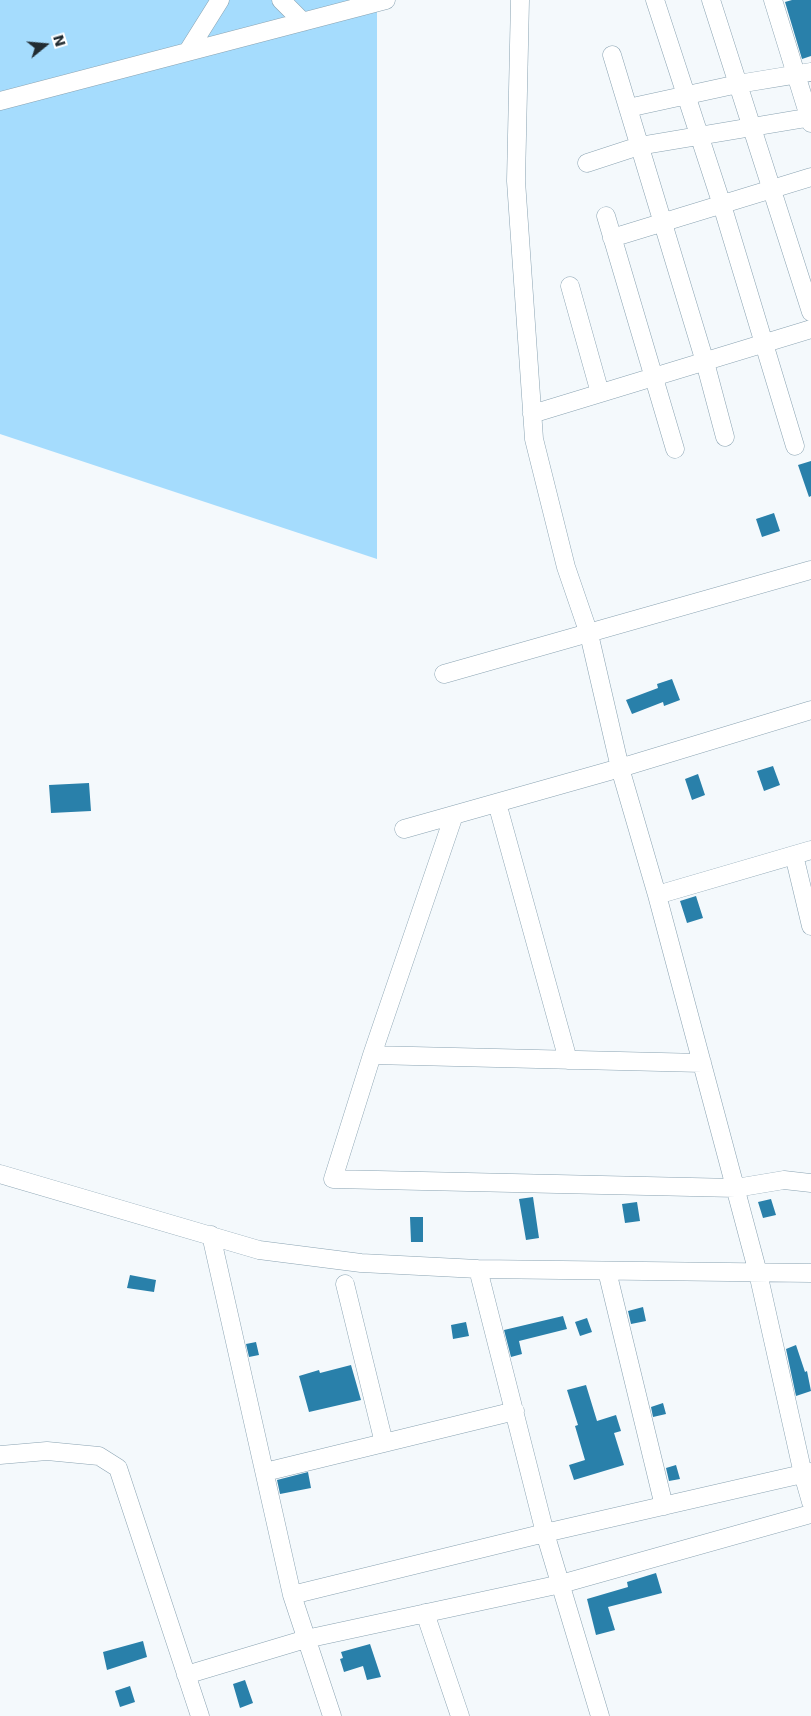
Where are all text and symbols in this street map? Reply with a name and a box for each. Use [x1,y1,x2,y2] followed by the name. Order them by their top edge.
[20,20,70,70] north arrow
[50,33,69,49] text: N

